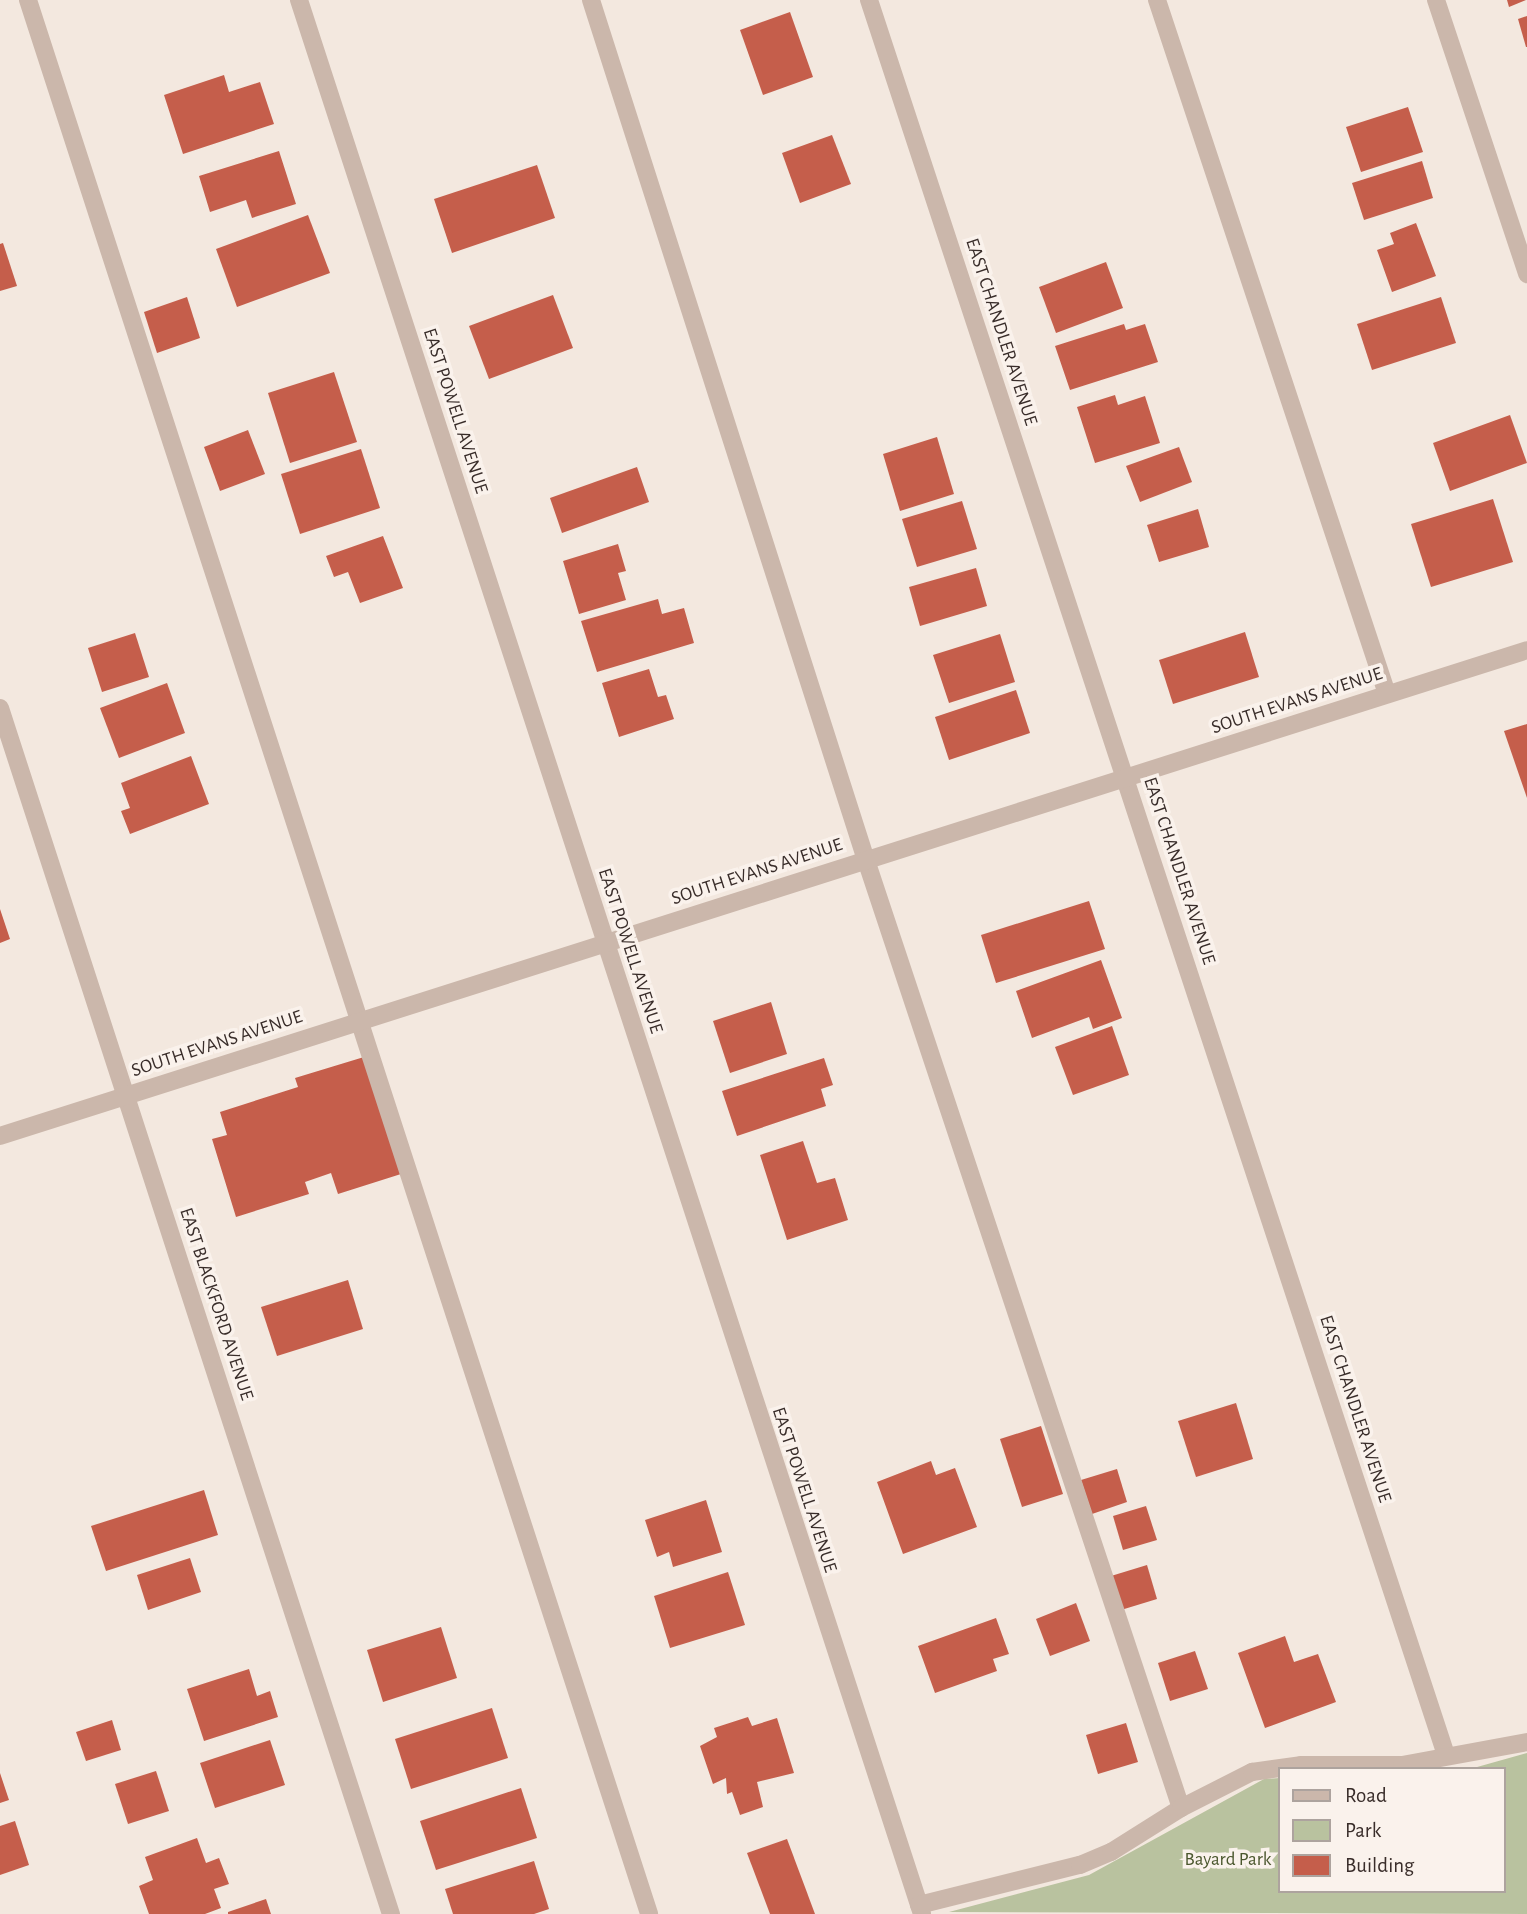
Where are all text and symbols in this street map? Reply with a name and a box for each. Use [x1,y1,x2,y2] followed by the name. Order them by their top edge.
[960,235,1042,429] street label: EAST CHANDLER AVENUE
[418,325,492,497] street label: EAST POWELL AVENUE
[1209,663,1385,739] street label: SOUTH EVANS AVENUE
[1138,774,1220,968] street label: EAST CHANDLER AVENUE
[669,834,845,910] street label: SOUTH EVANS AVENUE
[593,865,667,1037] street label: EAST POWELL AVENUE
[129,1006,305,1082] street label: SOUTH EVANS AVENUE
[174,1205,258,1403] street label: EAST BLACKFORD AVENUE
[1314,1312,1396,1506] street label: EAST CHANDLER AVENUE
[767,1404,841,1576] street label: EAST POWELL AVENUE
[1278,1767,1506,1893] legend
[1345,1785,1387,1806] text: Road
[1345,1820,1381,1841] text: Park
[1184,1849,1272,1871] park label: Bayard Park
[1345,1855,1414,1876] text: Building

